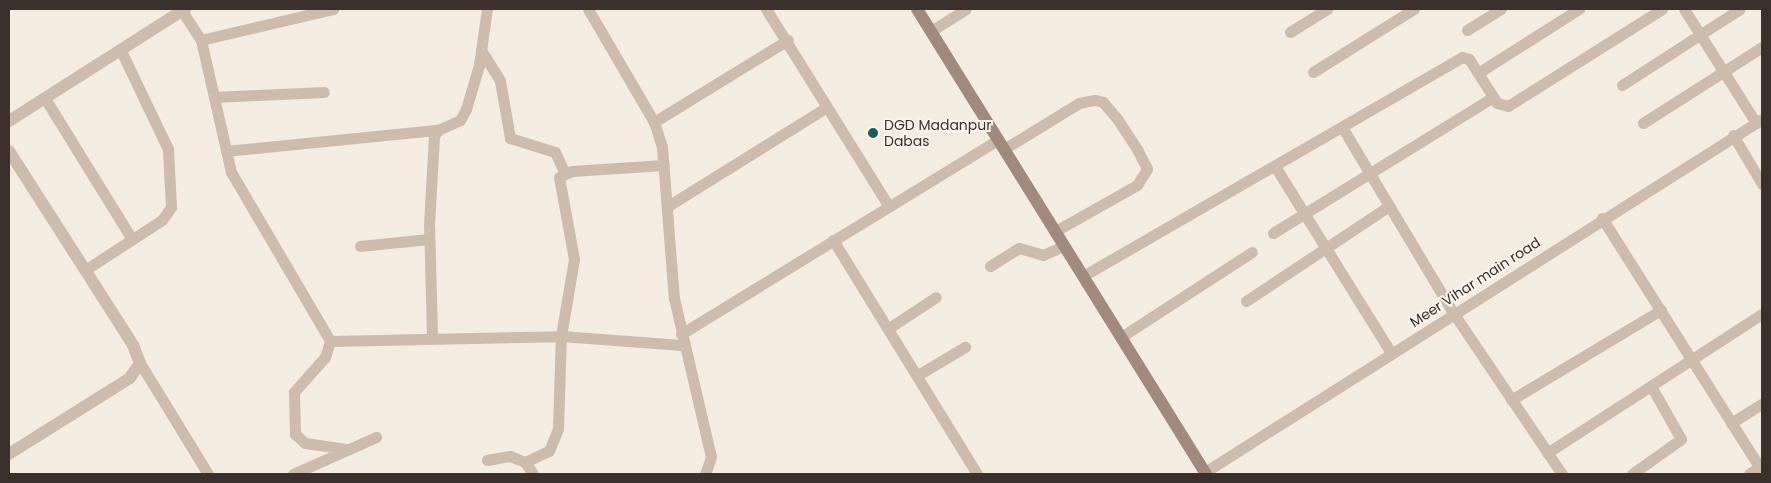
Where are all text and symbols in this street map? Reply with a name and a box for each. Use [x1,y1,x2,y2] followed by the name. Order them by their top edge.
[884,117,991,150] place label: DGD Madanpur Dabas
[866,126,880,140] marker: DGD Madanpur Dabas
[1407,234,1543,330] street label: Meer Vihar main road

